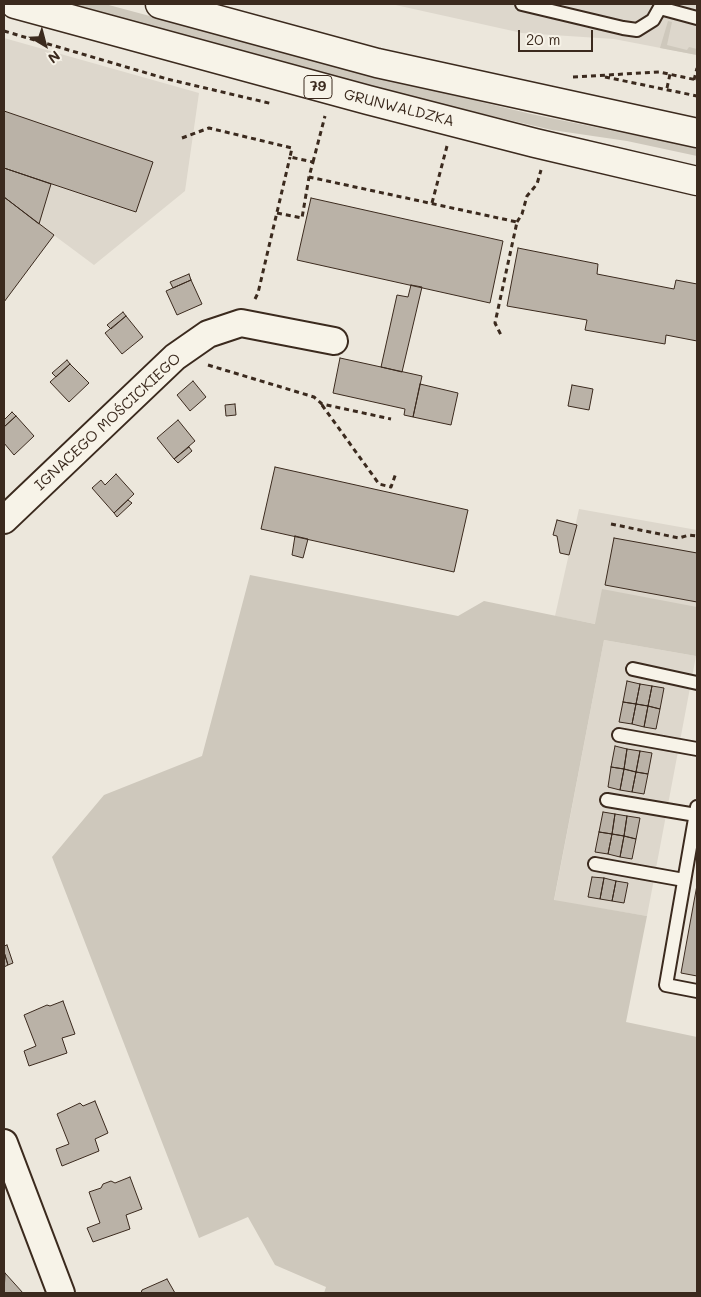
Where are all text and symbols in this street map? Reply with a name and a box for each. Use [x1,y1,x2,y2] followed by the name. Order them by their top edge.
[20,20,70,70] north arrow
[521,20,596,52] scale bar
[526,29,560,49] text: 20 m
[44,47,64,68] text: N
[304,75,332,98] road number: 79
[342,86,456,130] street label: GRUNWALDZKA
[31,350,185,494] street label: IGNACEGO MOŚCICKIEGO

